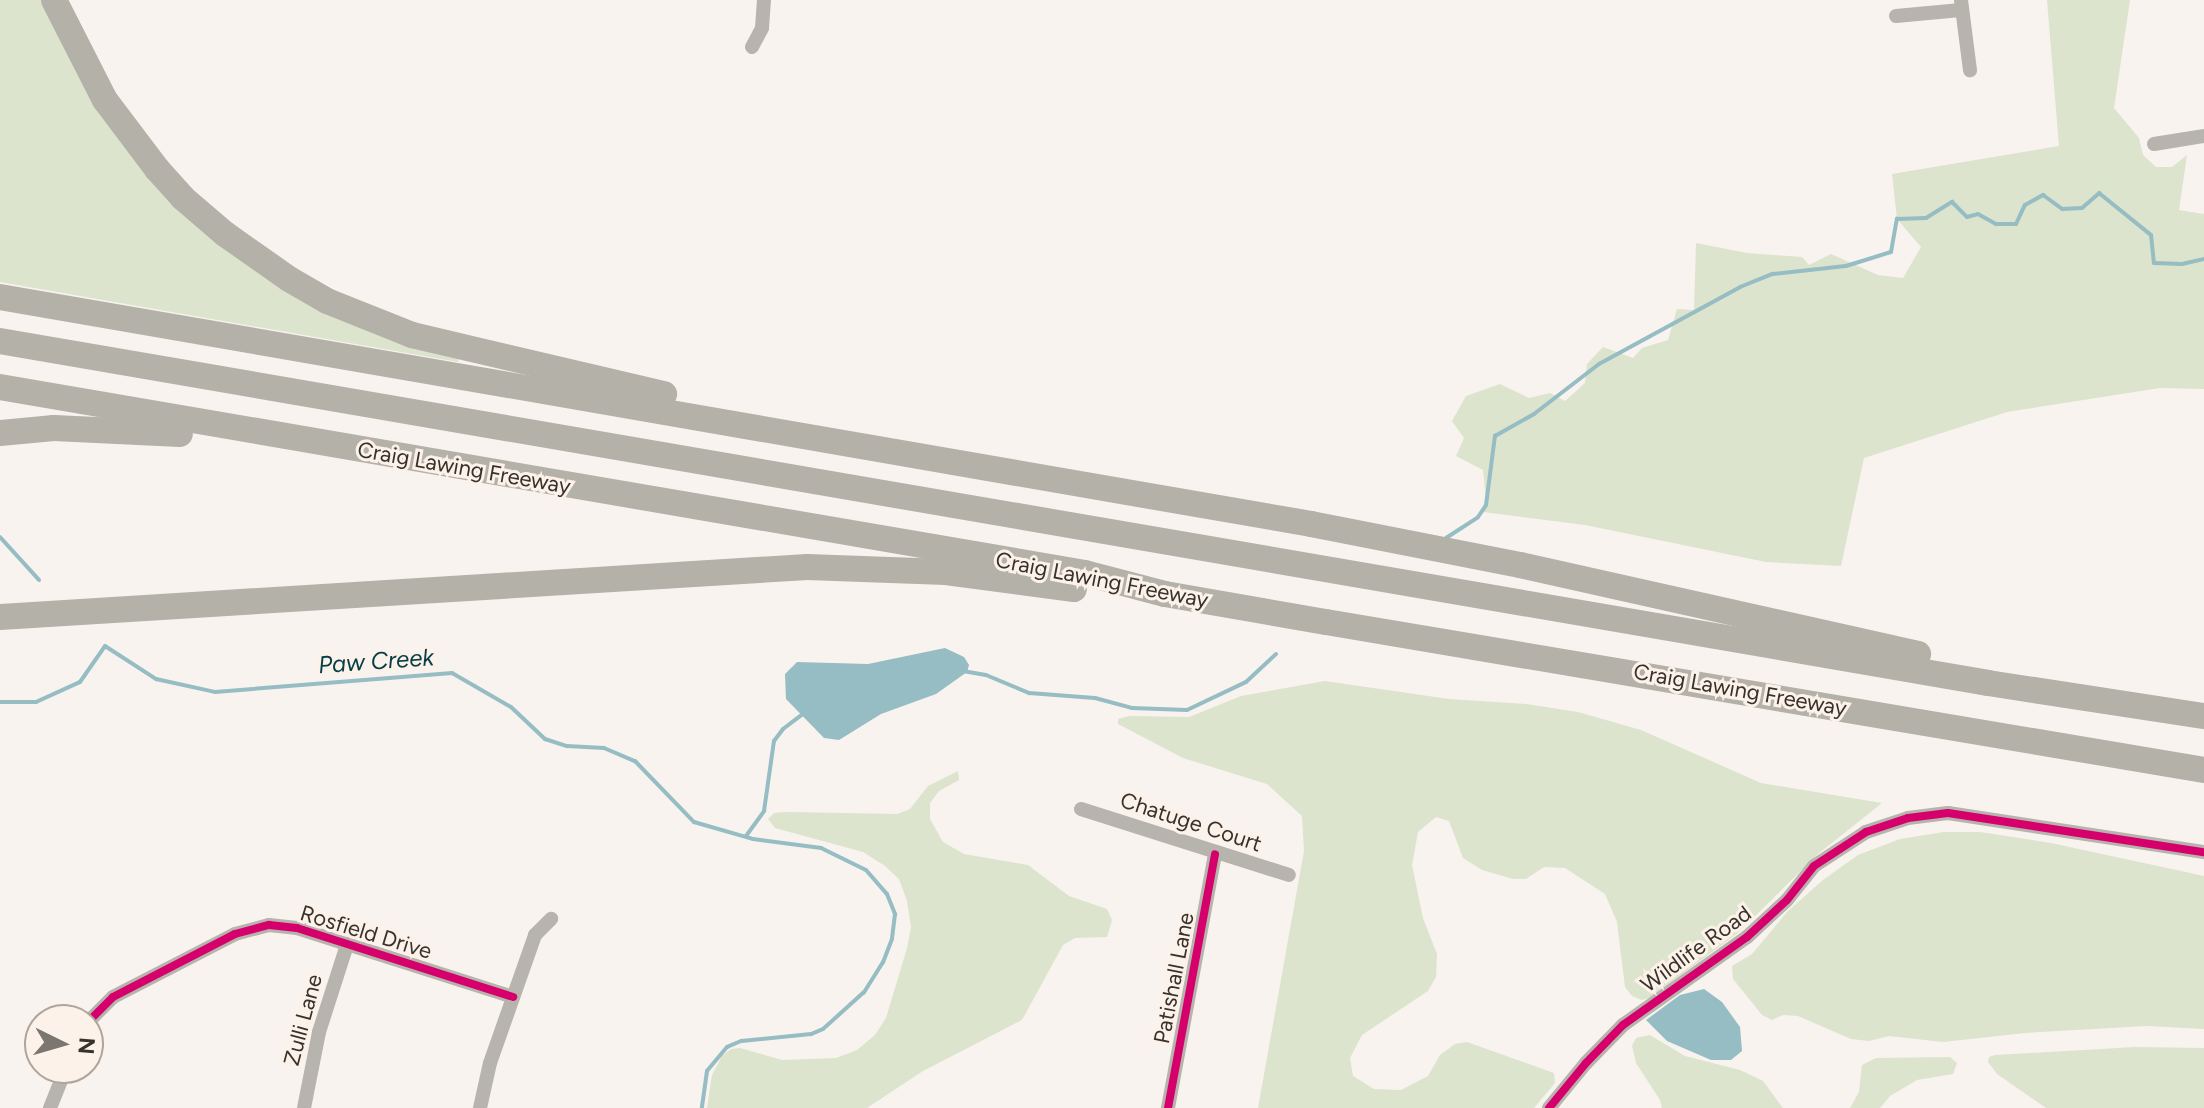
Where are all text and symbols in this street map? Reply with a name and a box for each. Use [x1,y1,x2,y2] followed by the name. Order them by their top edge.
[355,436,573,500] street label: Craig Lawing Freeway
[993,546,1211,614] street label: Craig Lawing Freeway
[317,643,435,679] water label: Paw Creek
[1631,658,1849,722] street label: Craig Lawing Freeway
[1117,787,1265,857] street label: Chatuge Court
[297,899,435,965] street label: Rosfield Drive
[1636,900,1756,998] street label: Wildlife Road
[1148,910,1200,1046] street label: Patishall Lane
[278,971,328,1069] street label: Zulli Lane
[24,1004,104,1084] north arrow
[72,1036,101,1056] text: N

